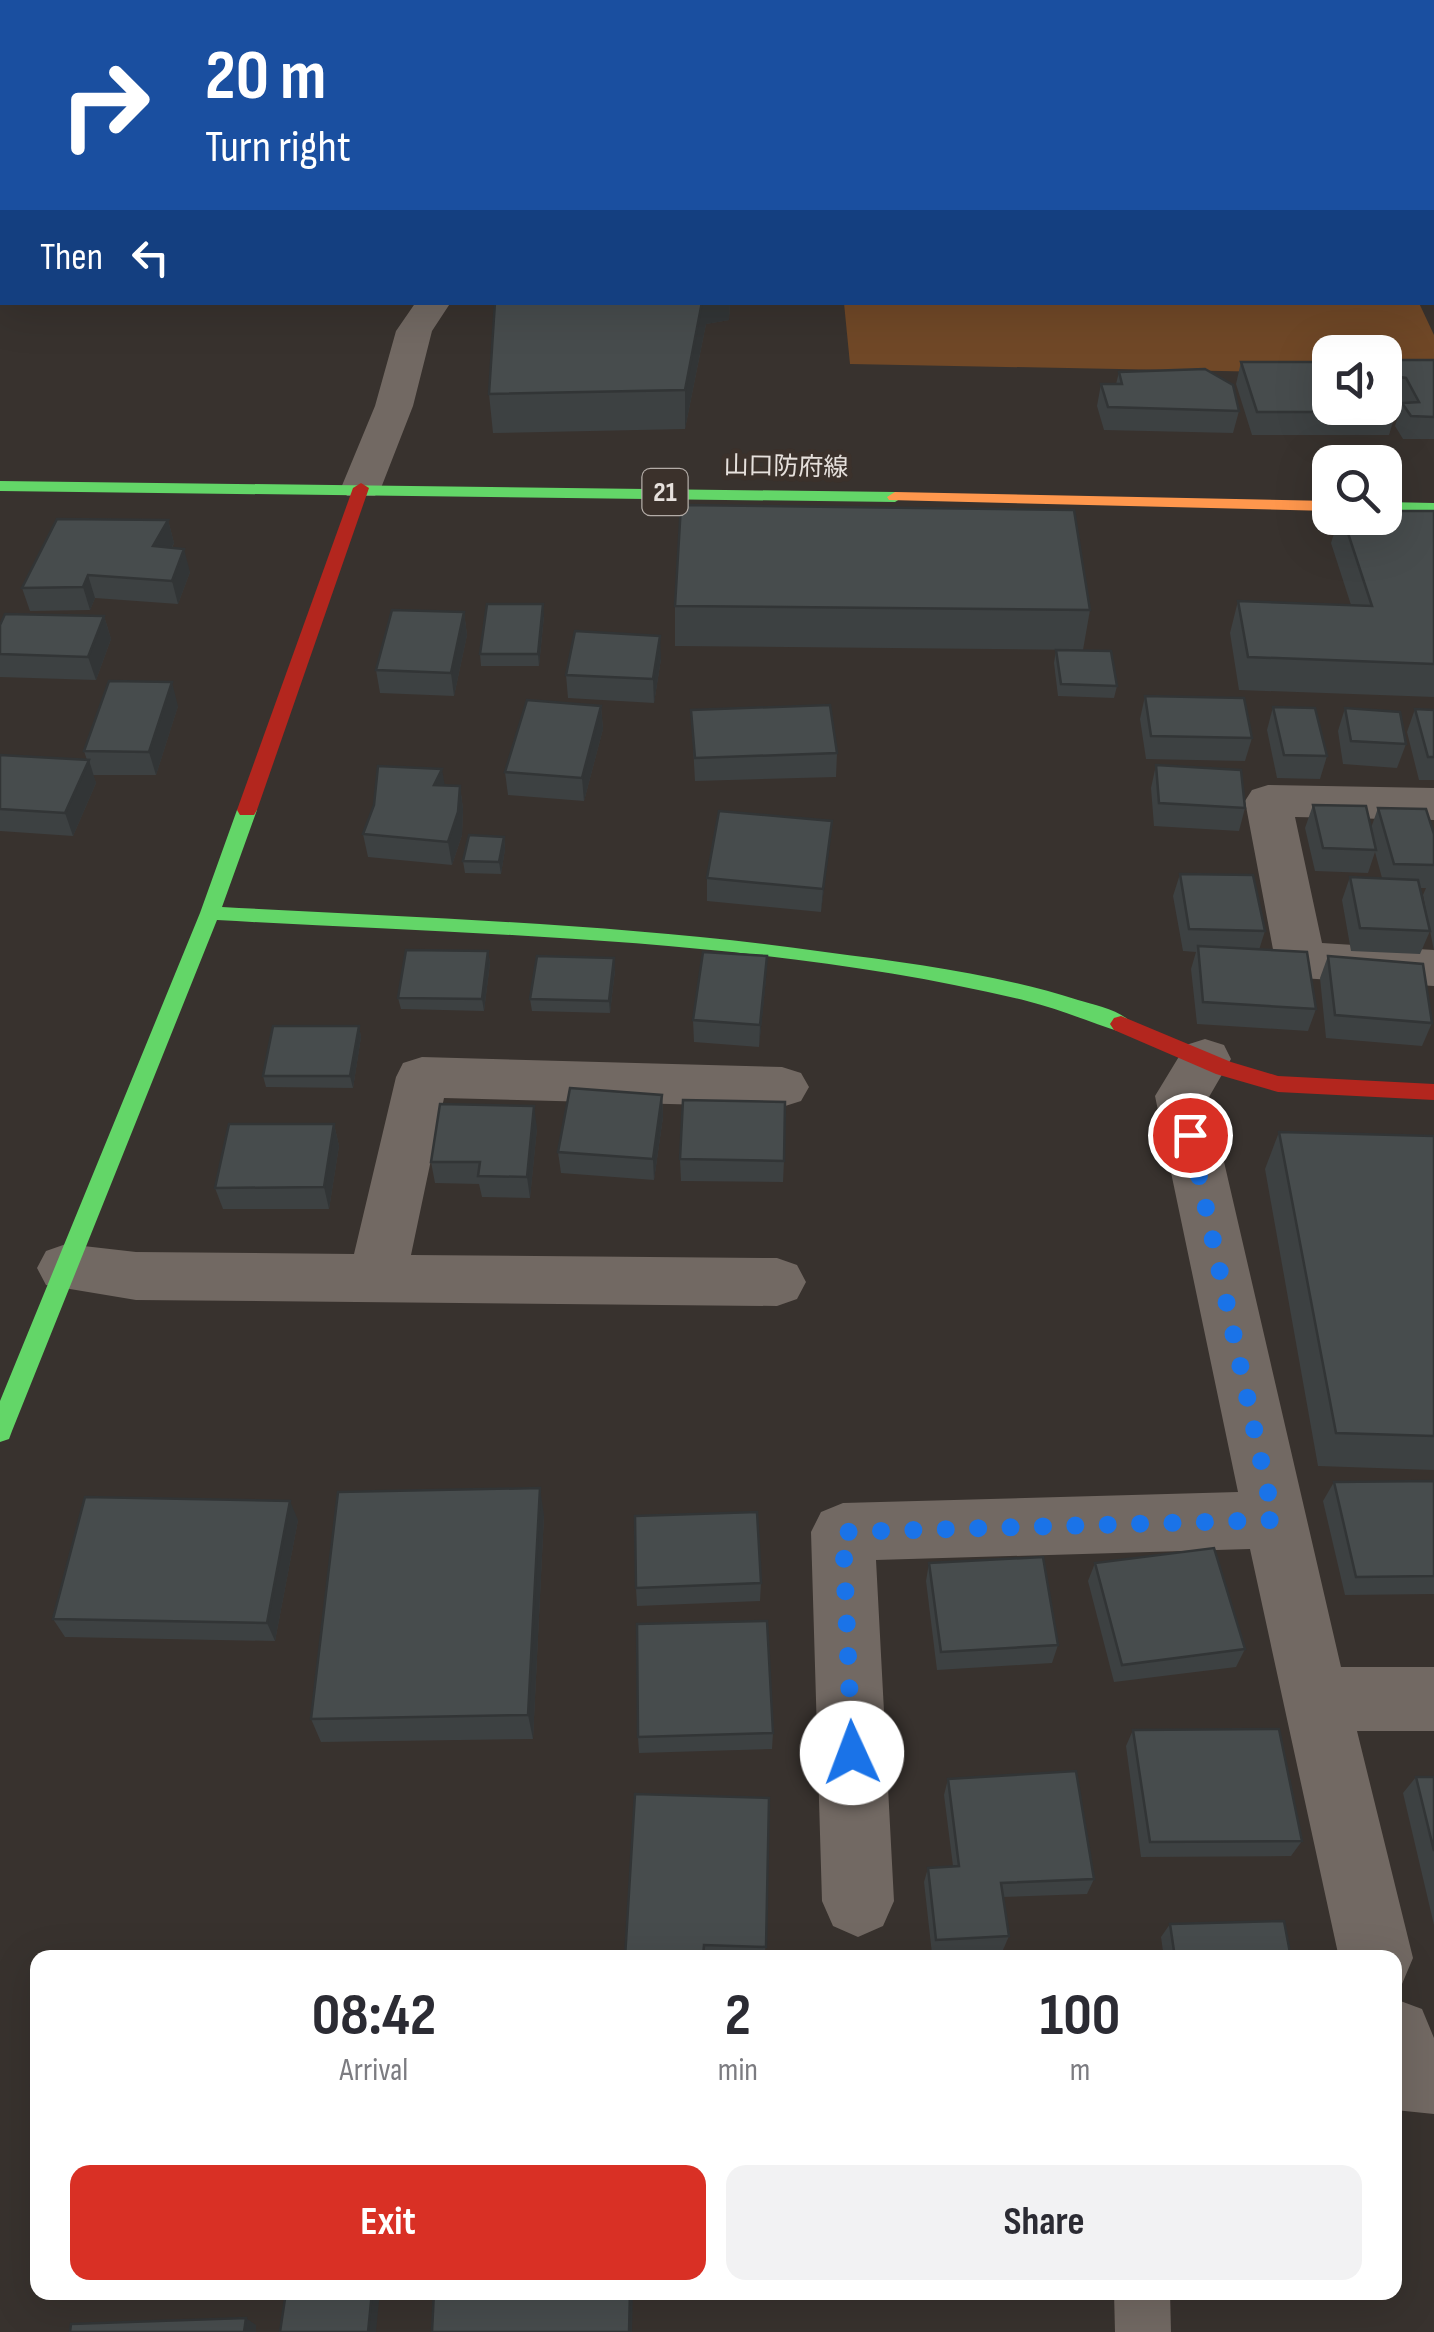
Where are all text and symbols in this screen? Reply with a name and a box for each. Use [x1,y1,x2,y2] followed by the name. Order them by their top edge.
[205,35,326,119] text: 20 m
[40,40,170,170] icon: right
[205,120,351,175] text: Turn right
[123,230,178,285] icon: left
[40,235,103,280] text: Then
[1312,335,1402,535] map controls
[1312,335,1402,425] button: sound
[1312,445,1402,535] button: search
[723,450,849,484] street label: 山口防府線
[642,469,688,515] road number: 21
[1148,1093,1233,1178] pin
[1163,1108,1218,1163] icon: arrive
[800,1701,904,1805] position arrow
[312,1980,436,2052] text: 08:42
[725,1980,751,2052] text: 2
[1040,1980,1120,2052] text: 100
[340,2051,408,2090] text: Arrival
[718,2051,758,2090] text: min
[1070,2051,1090,2090] text: m
[70,2165,706,2280] button: Exit
[726,2165,1362,2280] button: Share

